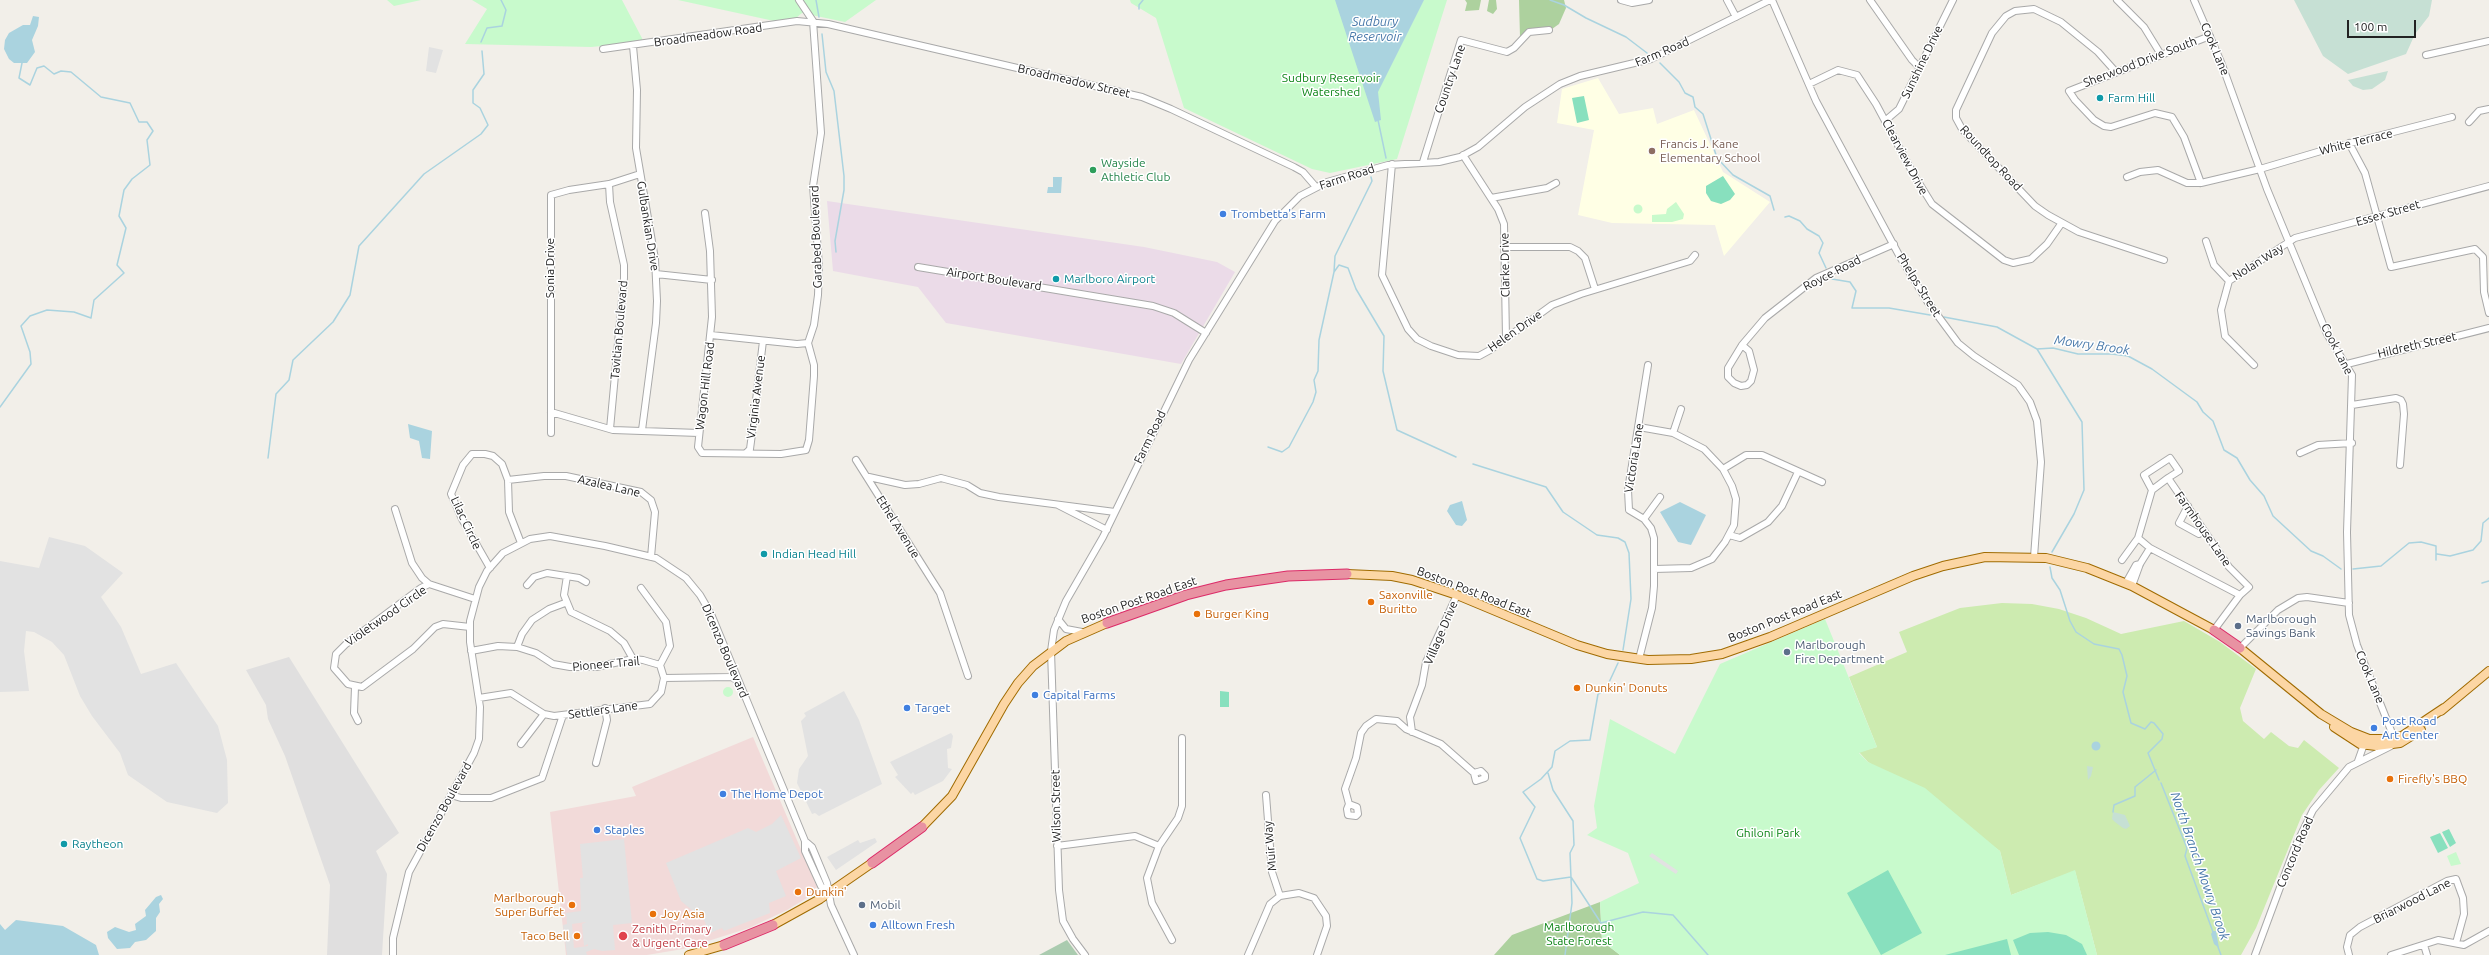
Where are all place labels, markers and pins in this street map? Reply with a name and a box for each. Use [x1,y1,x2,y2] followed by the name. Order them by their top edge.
[2108,91,2155,105] place label: Farm Hill
[2095,93,2105,103] marker: Farm Hill
[1660,137,1760,165] place label: Francis J. Kane Elementary School
[1647,146,1657,156] marker: Francis J. Kane Elementary School
[1101,156,1170,184] place label: Wayside Athletic Club
[1088,165,1098,175] marker: Wayside Athletic Club
[1231,207,1326,221] place label: Trombetta's Farm
[1218,209,1228,219] marker: Trombetta's Farm
[1064,272,1155,286] place label: Marlboro Airport
[1051,274,1061,284] marker: Marlboro Airport
[772,547,856,561] place label: Indian Head Hill
[759,549,769,559] marker: Indian Head Hill
[1379,588,1433,616] place label: Saxonville Buritto
[1366,597,1376,607] marker: Saxonville Buritto
[1205,607,1269,621] place label: Burger King
[1192,609,1202,619] marker: Burger King
[2246,612,2316,640] place label: Marlborough Savings Bank
[2233,621,2243,631] marker: Marlborough Savings Bank
[1795,638,1884,666] place label: Marlborough Fire Department
[1782,647,1792,657] marker: Marlborough Fire Department
[1585,681,1668,695] place label: Dunkin' Donuts
[1572,683,1582,693] marker: Dunkin' Donuts
[1043,688,1115,702] place label: Capital Farms
[1030,690,1040,700] marker: Capital Farms
[915,701,950,715] place label: Target
[902,703,912,713] marker: Target
[2382,714,2438,742] place label: Post Road Art Center
[2369,723,2379,733] marker: Post Road Art Center
[2398,772,2467,786] place label: Firefly's BBQ
[2385,774,2395,784] marker: Firefly's BBQ
[731,787,823,801] place label: The Home Depot
[718,789,728,799] marker: The Home Depot
[605,823,644,837] place label: Staples
[592,825,602,835] marker: Staples
[72,837,123,851] place label: Raytheon
[59,839,69,849] marker: Raytheon
[806,885,847,899] place label: Dunkin'
[793,887,803,897] marker: Dunkin'
[494,891,564,919] place label: Marlborough Super Buffet
[870,898,901,912] place label: Mobil
[567,900,577,910] marker: Marlborough Super Buffet
[857,900,867,910] marker: Mobil
[661,907,705,921] place label: Joy Asia
[648,909,658,919] marker: Joy Asia
[881,918,955,932] place label: Alltown Fresh
[868,920,878,930] marker: Alltown Fresh
[632,922,711,950] place label: Zenith Primary & Urgent Care
[521,929,569,943] place label: Taco Bell
[617,930,629,942] marker: Zenith Primary & Urgent Care
[572,931,582,941] marker: Taco Bell

